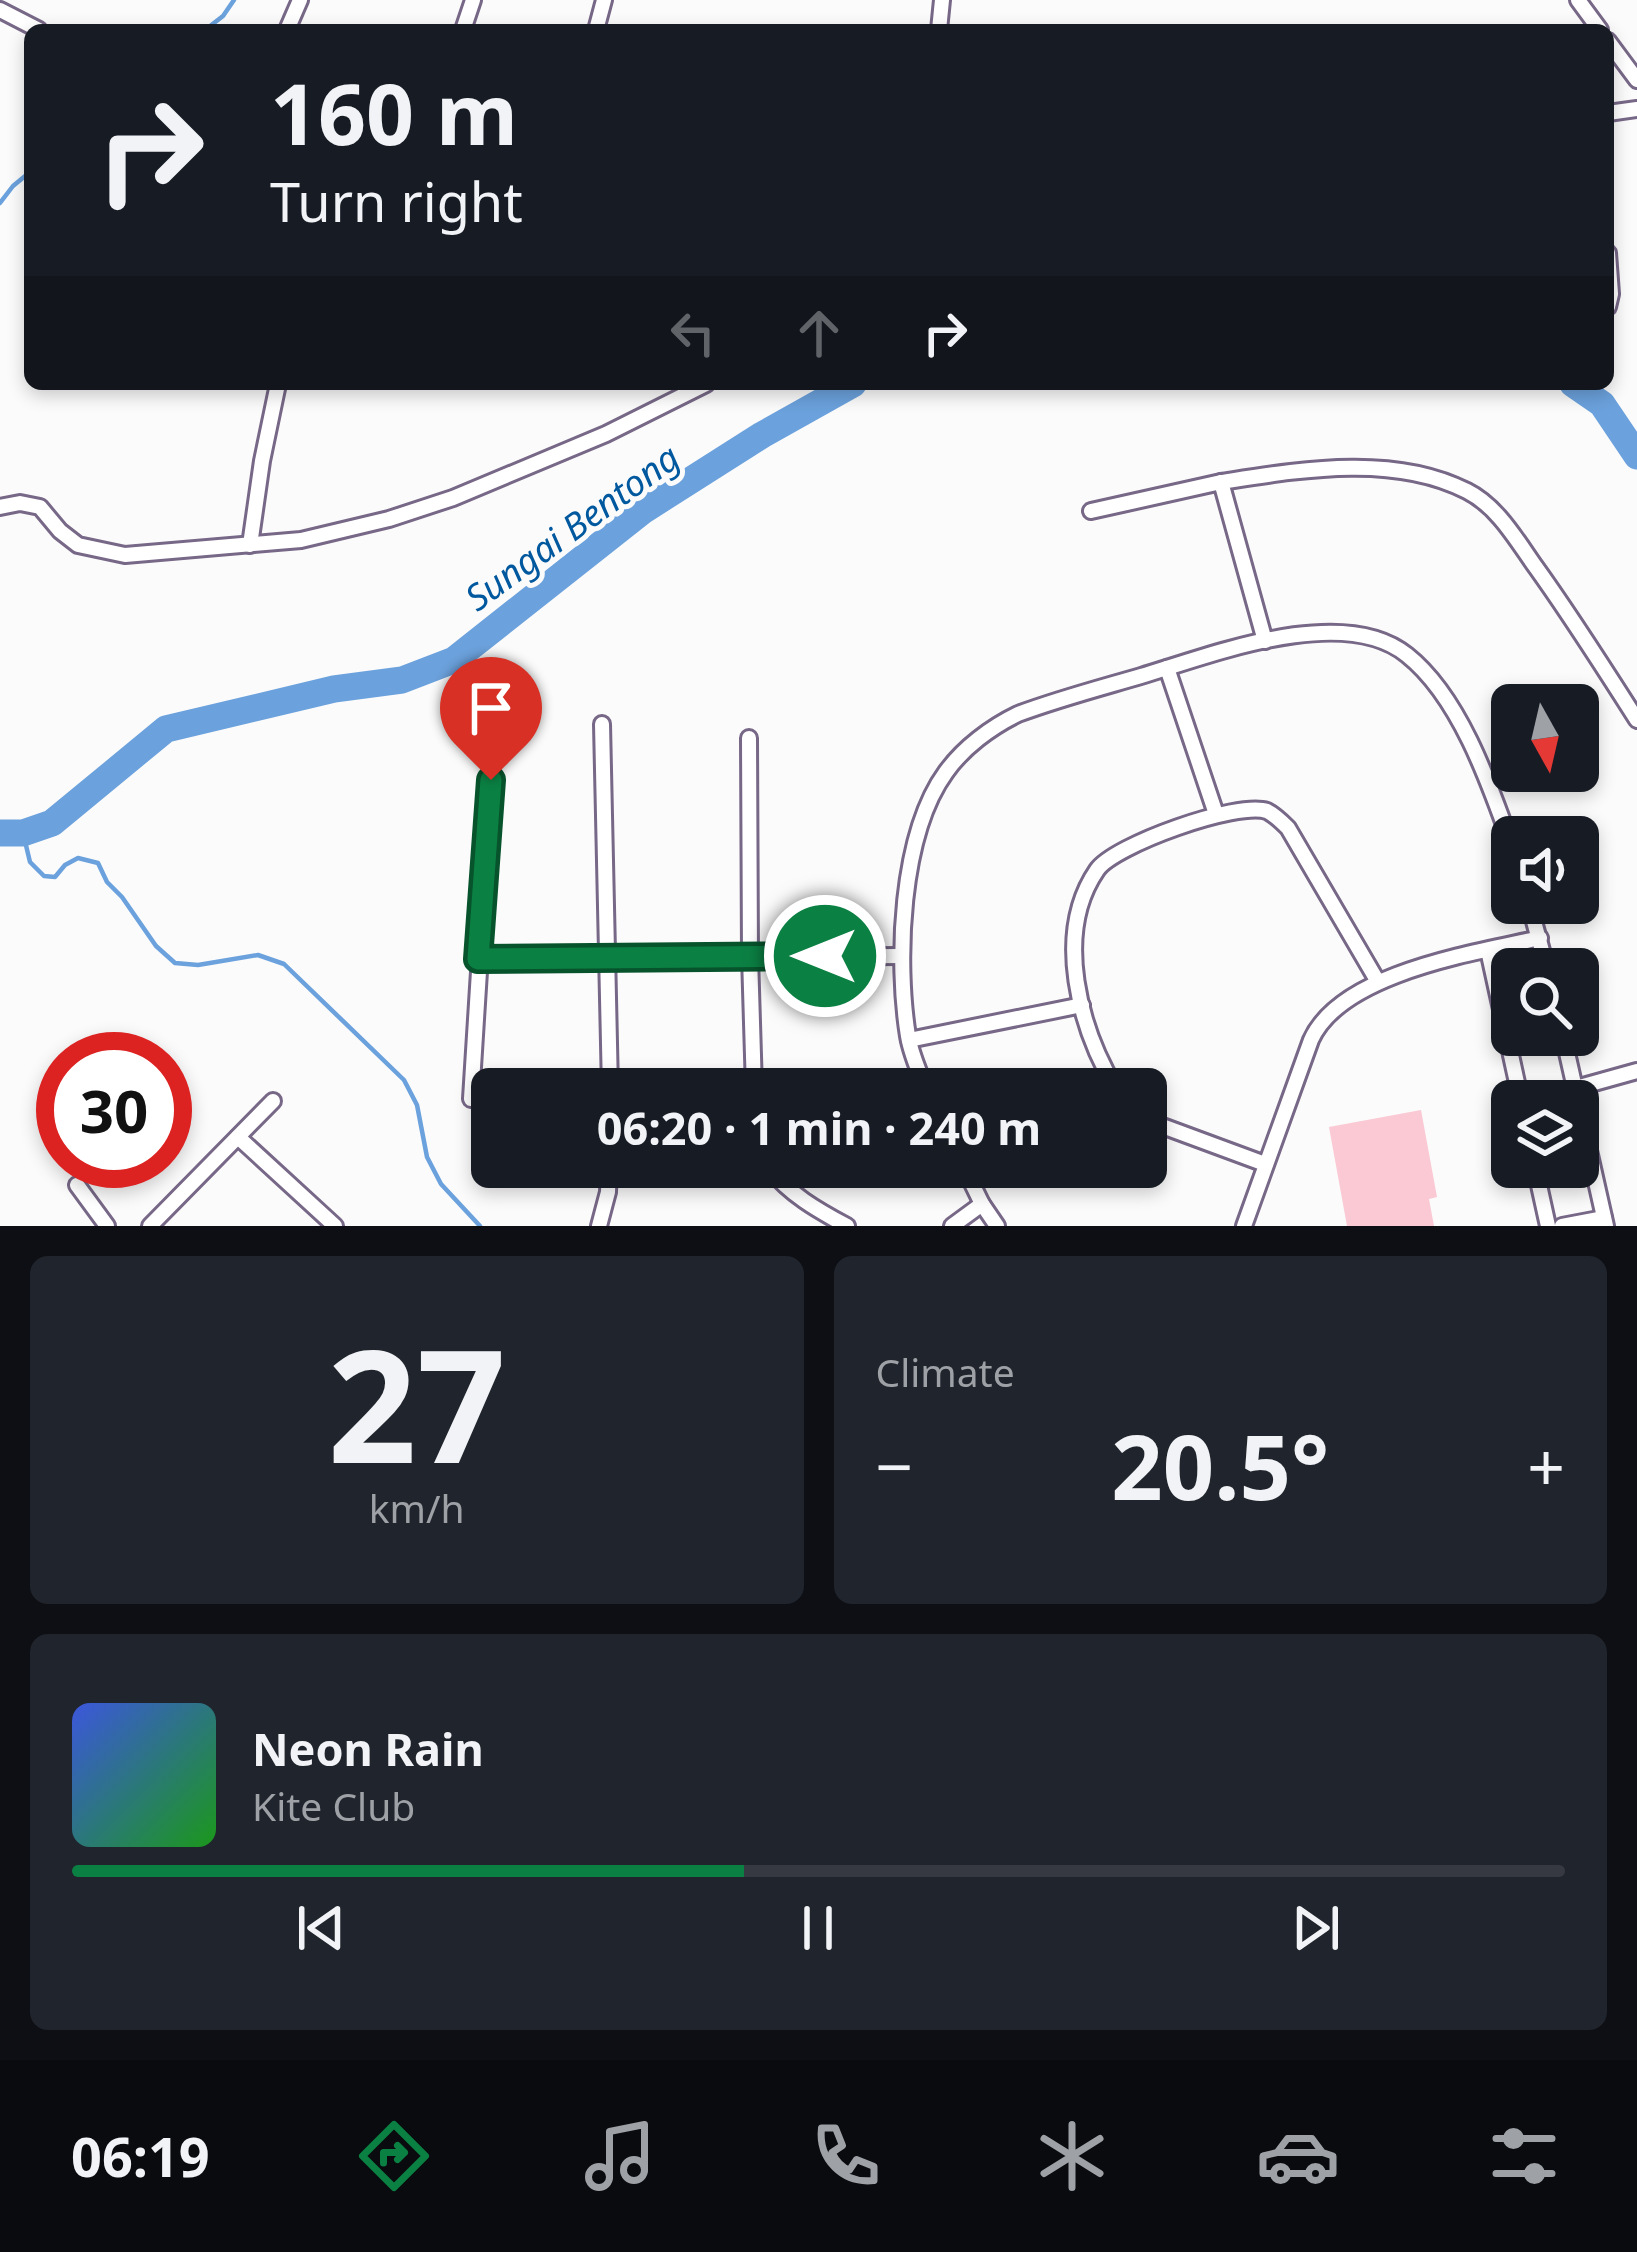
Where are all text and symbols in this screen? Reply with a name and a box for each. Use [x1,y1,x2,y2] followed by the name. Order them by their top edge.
[270,55,518,170] text: 160 m
[72,72,228,228] icon: right
[270,164,523,238] text: Turn right
[660,300,726,366] icon: left
[786,300,852,366] icon: ahead
[912,300,978,366] icon: right
[455,432,689,622] water label: Sungai Bentong
[440,657,542,780] pin
[458,675,524,741] icon: arrive
[1491,684,1599,792] north arrow
[1491,684,1599,1188] map controls
[1491,816,1599,924] button: sound
[762,893,888,1019] position arrow
[1491,948,1599,1056] button: search
[36,1032,192,1188] speed limit sign: 30
[1491,1080,1599,1188] button: layers
[597,1097,1041,1158] text: 06:20 · 1 min · 240 m
[328,1296,506,1509] text: 27
[876,1345,1015,1398] text: Climate
[1111,1404,1329,1526] text: 20.5°
[876,1420,913,1510] text: −
[1527,1420,1565,1510] text: +
[369,1481,465,1534] text: km/h
[252,1718,484,1779] text: Neon Rain
[252,1779,415,1832] text: Kite Club
[288,1895,354,1961] icon: previous
[785,1895,851,1961] icon: pause
[1283,1895,1349,1961] icon: next
[352,2114,436,2198] icon: directions
[578,2114,662,2198] icon: music
[804,2114,888,2198] icon: phone
[1030,2114,1114,2198] icon: climate
[1256,2114,1340,2198] icon: car
[1482,2114,1566,2198] icon: filters
[71,2119,210,2193] text: 06:19

